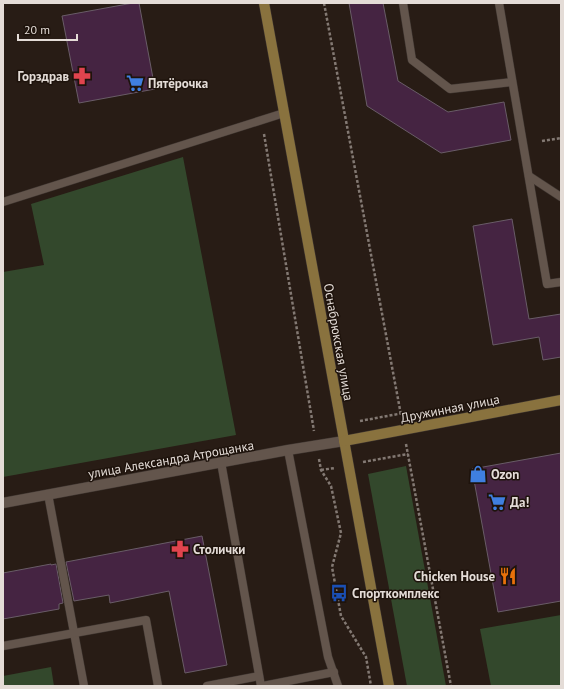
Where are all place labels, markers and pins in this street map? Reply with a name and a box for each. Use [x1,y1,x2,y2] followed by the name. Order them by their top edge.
[72,66,92,86] pharmacy icon: Горздрав
[18,68,69,85] place label: Горздрав
[125,73,145,93] supermarket icon: Пятёрочка
[148,75,208,92] place label: Пятёрочка
[468,464,488,484] shop icon: Ozon
[491,466,519,483] place label: Ozon
[487,492,507,512] supermarket icon: Да!
[510,494,529,511] place label: Да!
[170,539,190,559] pharmacy icon: Столички
[193,541,245,558] place label: Столички
[498,566,518,586] restaurant icon: Chicken House
[414,568,495,585] place label: Chicken House
[329,583,349,603] bus stop icon: Спорткомплекс
[352,585,440,602] place label: Спорткомплекс

